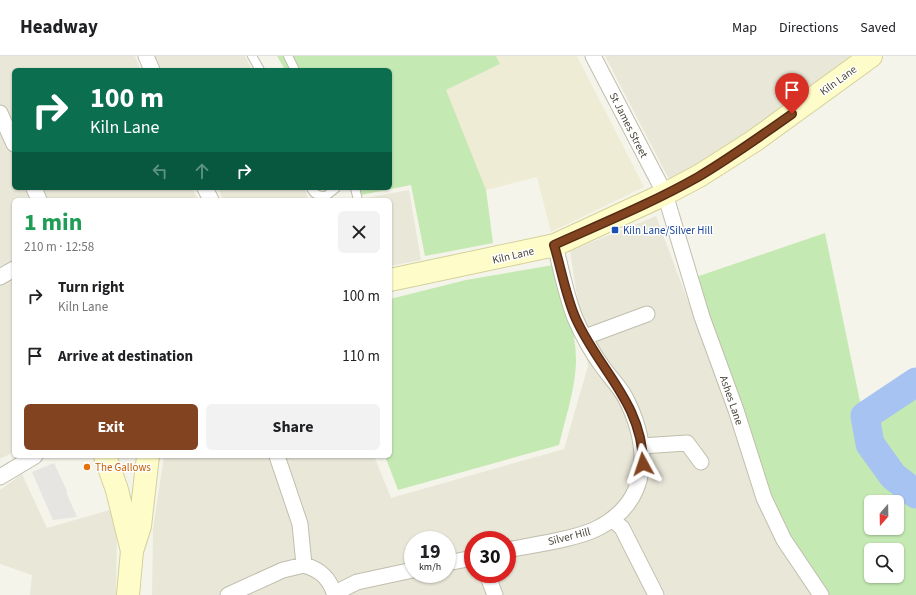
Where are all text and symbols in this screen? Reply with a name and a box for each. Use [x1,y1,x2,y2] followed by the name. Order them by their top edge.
[20,14,98,41] text: Headway
[732,18,757,38] text: Map
[779,18,838,38] text: Directions
[860,18,896,38] text: Saved
[817,62,860,99] street label: Kiln Lane
[775,73,809,114] pin
[90,78,164,118] text: 100 m
[781,79,803,101] icon: arrive
[24,84,76,136] icon: right
[606,90,652,161] street label: St James Street
[90,115,159,140] text: Kiln Lane
[149,160,171,182] icon: left
[191,160,213,182] icon: ahead
[233,160,255,182] icon: right
[24,205,82,240] text: 1 min
[338,211,380,253] button: close
[623,223,713,238] place label: Kiln Lane/Silver Hill
[610,225,620,235] marker: Kiln Lane/Silver Hill
[24,238,94,256] text: 210 m · 12:58
[491,243,536,268] street label: Kiln Lane
[58,277,124,298] text: Turn right
[24,285,46,307] icon: right
[342,286,380,307] text: 100 m
[58,298,108,316] text: Kiln Lane
[24,345,46,367] icon: arrive
[58,346,193,367] text: Arrive at destination
[342,346,380,367] text: 110 m
[716,373,747,427] street label: Ashes Lane
[24,404,198,450] button: Exit
[206,404,380,450] button: Share
[622,443,664,485] position arrow
[95,460,151,475] place label: The Gallows
[82,462,92,472] marker: The Gallows
[864,495,904,535] north arrow
[864,495,904,583] map controls
[546,524,592,549] street label: Silver Hill
[464,531,516,583] speed limit sign: 30
[419,538,441,566] text: 19
[864,543,904,583] button: search
[419,560,441,574] text: km/h

